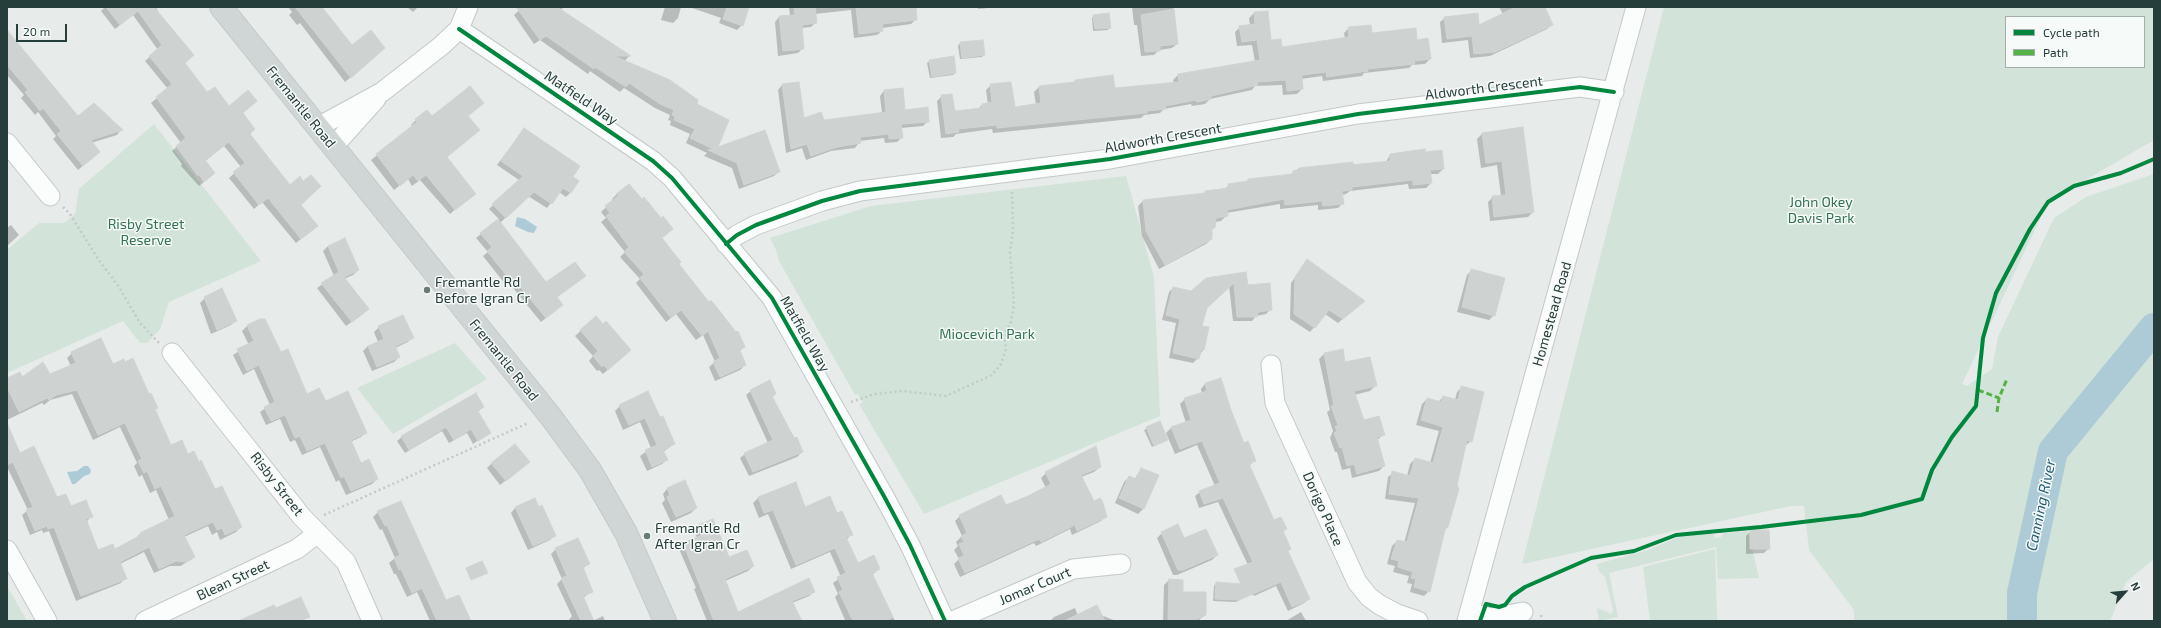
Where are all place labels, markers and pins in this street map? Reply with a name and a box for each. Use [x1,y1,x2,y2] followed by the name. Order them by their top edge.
[435,274,530,306] place label: Fremantle Rd Before Igran Cr
[422,285,432,295] marker: Fremantle Rd Before Igran Cr
[655,520,740,552] place label: Fremantle Rd After Igran Cr
[642,531,652,541] marker: Fremantle Rd After Igran Cr

